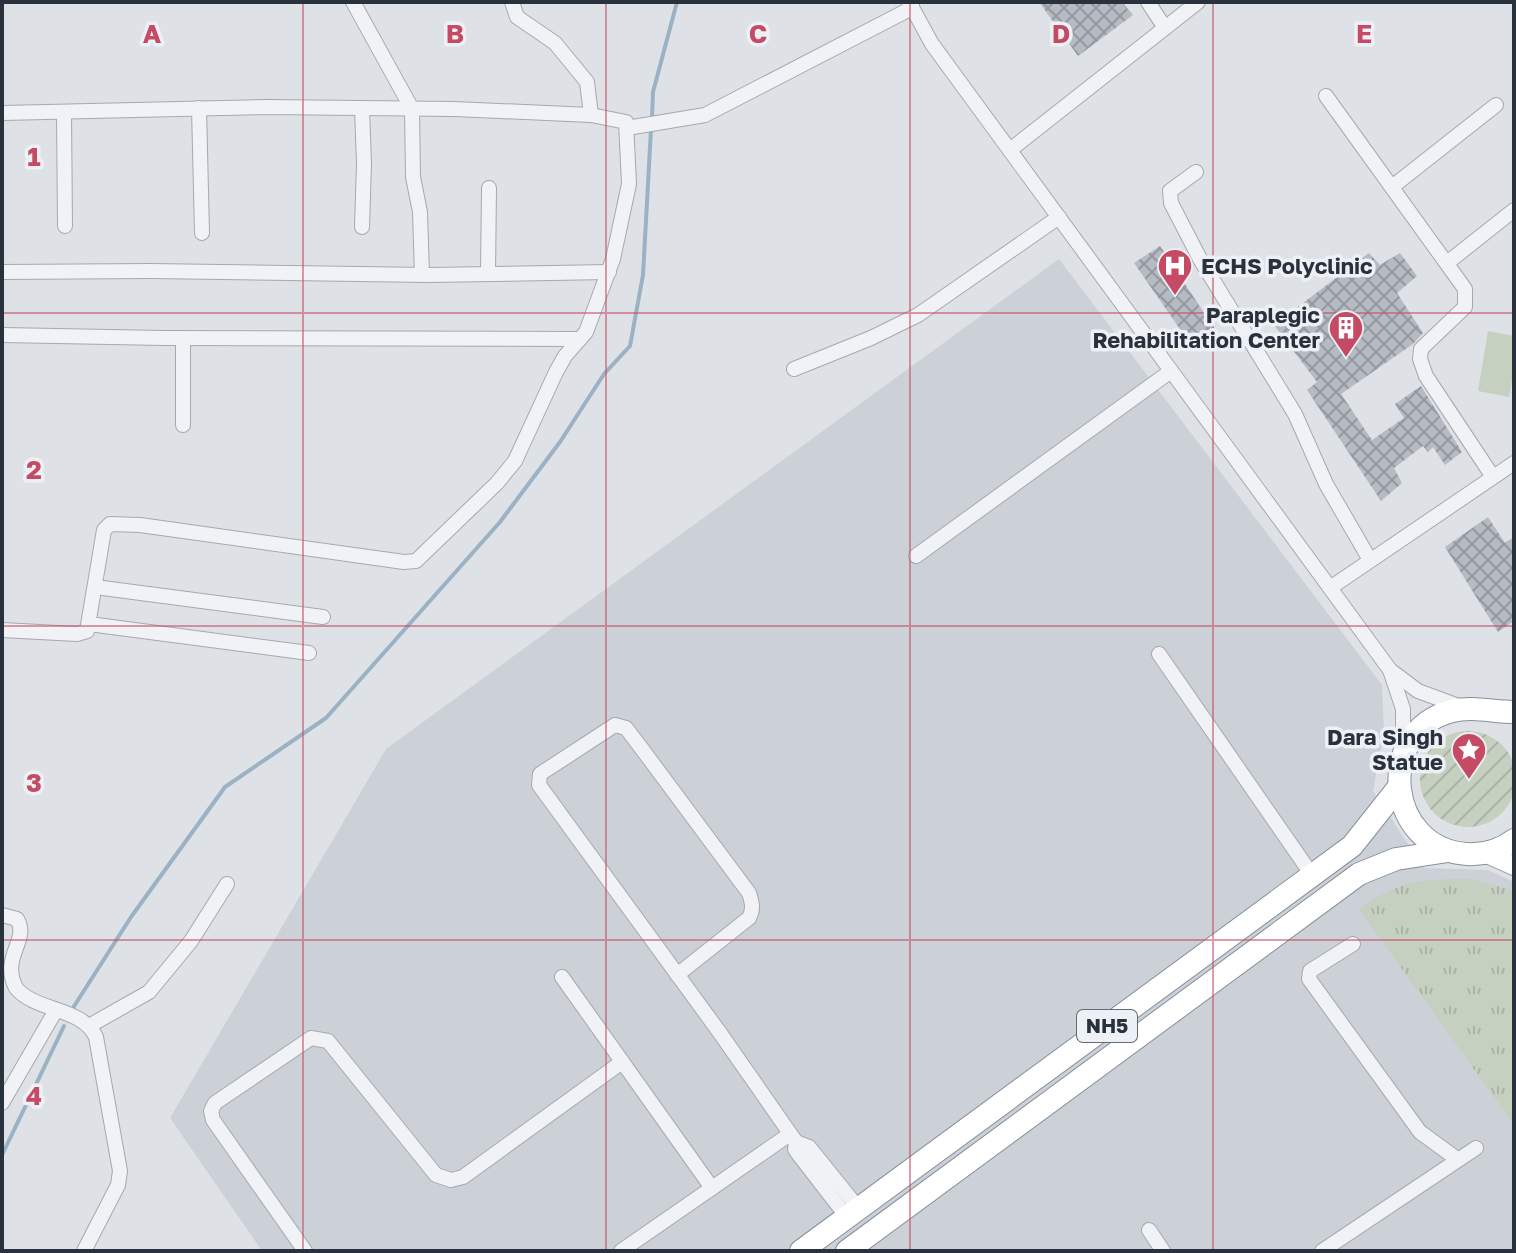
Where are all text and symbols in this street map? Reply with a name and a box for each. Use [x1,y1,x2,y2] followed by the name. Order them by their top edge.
[143,18,162,49] text: A
[446,18,464,49] text: B
[749,18,767,49] text: C
[1052,18,1070,49] text: D
[1356,18,1372,49] text: E
[27,141,41,172] text: 1
[1156,247,1194,297] hospital icon: ECHS Polyclinic
[1201,252,1373,279] place label: ECHS Polyclinic
[1092,301,1320,353] place label: Paraplegic Rehabilitation Center
[1327,309,1365,359] building icon: Paraplegic Rehabilitation Center
[26,454,42,485] text: 2
[1327,723,1443,775] place label: Dara Singh Statue
[1450,731,1488,781] place icon: Dara Singh Statue
[26,767,42,798] text: 3
[1077,1010,1137,1042] road number: NH5
[26,1080,42,1111] text: 4

